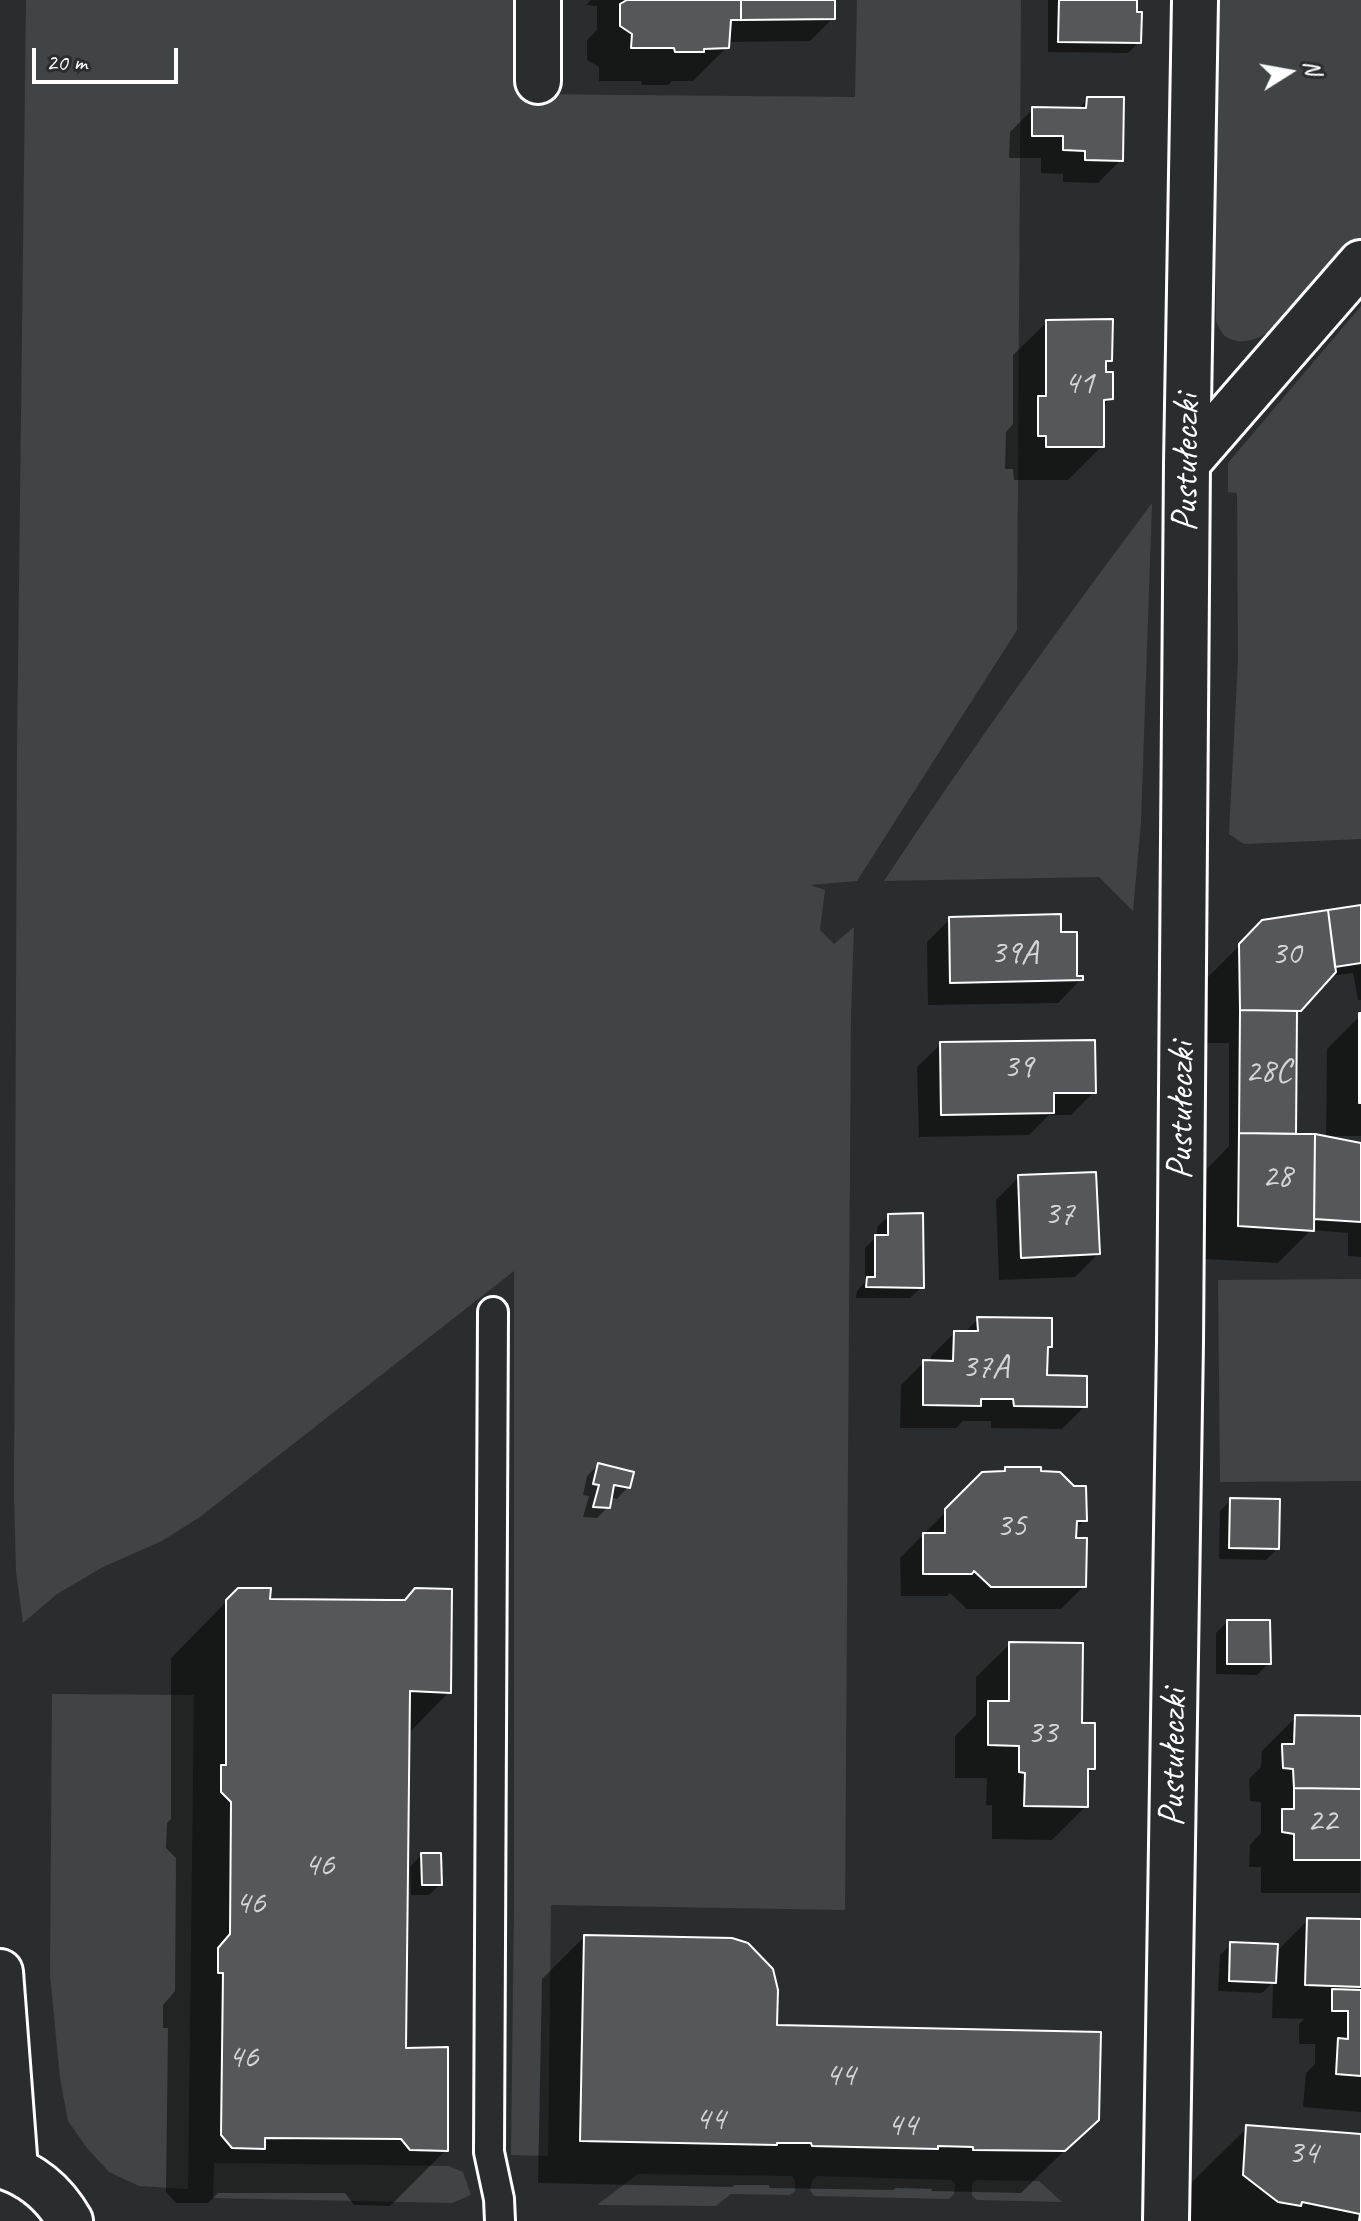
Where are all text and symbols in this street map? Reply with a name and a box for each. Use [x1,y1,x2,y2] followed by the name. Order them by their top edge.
[36,32,182,82] scale bar
[1249,32,1329,112] north arrow
[46,47,87,77] text: 20 m
[1298,58,1328,77] text: N
[1064,364,1094,404] house number: 41
[1163,394,1211,532] street label: Pustułeczki
[990,934,1038,974] house number: 39A
[1271,935,1301,975] house number: 30
[1158,1042,1206,1180] street label: Pustułeczki
[1003,1048,1033,1088] house number: 39
[1245,1052,1291,1092] house number: 28C
[1262,1157,1292,1197] house number: 28
[1044,1195,1074,1235] house number: 37
[961,1348,1009,1388] house number: 37A
[996,1507,1026,1547] house number: 35
[1150,1689,1198,1827] street label: Pustułeczki
[1027,1714,1057,1754] house number: 33
[1307,1801,1337,1841] house number: 22
[304,1846,334,1886] house number: 46
[235,1884,265,1924] house number: 46
[228,2038,258,2078] house number: 46
[825,2056,855,2096] house number: 44
[695,2100,725,2140] house number: 44
[887,2106,917,2146] house number: 44
[1288,2134,1318,2174] house number: 34

